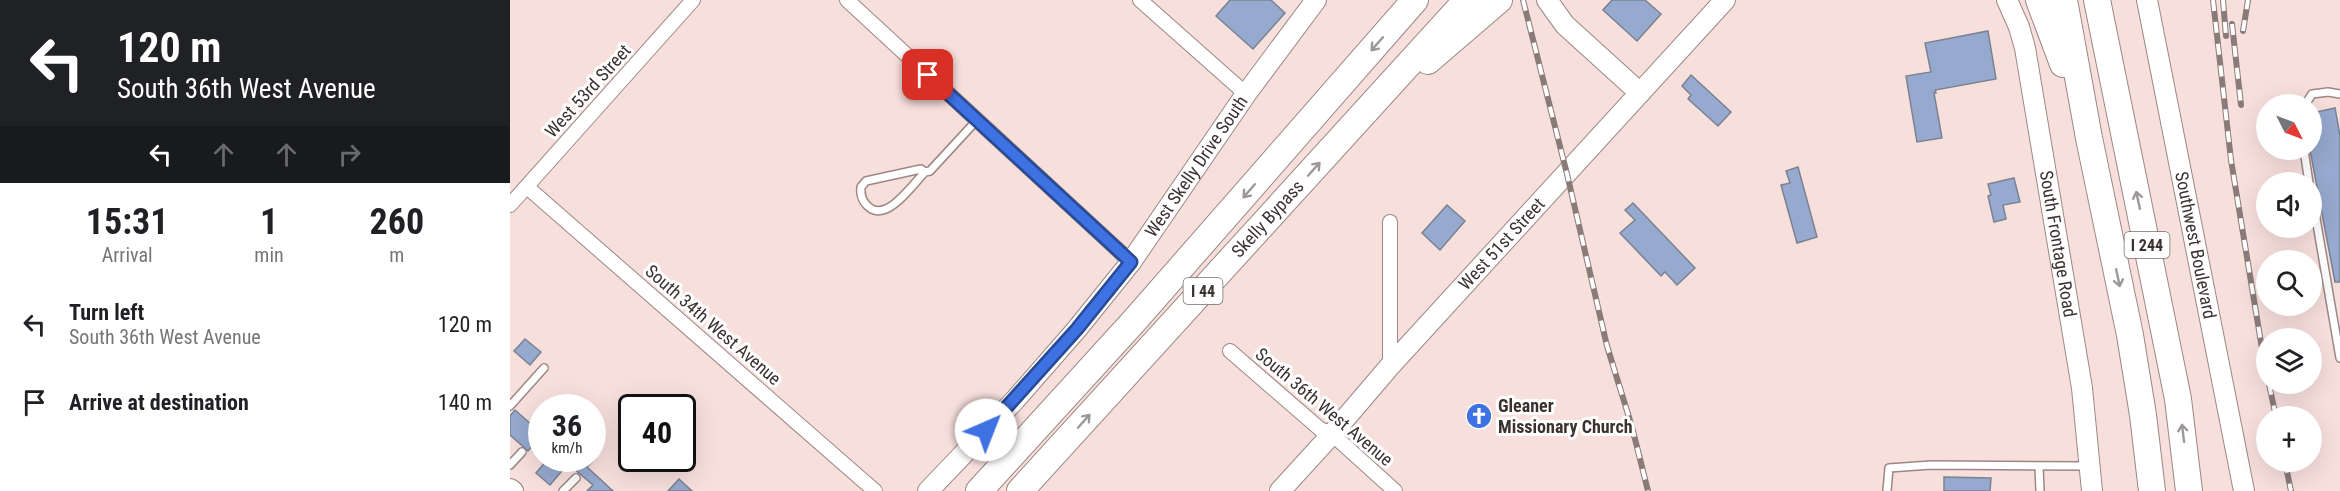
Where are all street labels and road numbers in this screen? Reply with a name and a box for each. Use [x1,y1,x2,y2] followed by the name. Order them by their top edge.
[540,40,635,141] street label: West 53rd Street
[1140,92,1252,241] street label: West Skelly Drive South
[2036,169,2081,319] street label: South Frontage Road
[2171,170,2221,321] street label: Southwest Boulevard
[1227,176,1308,261] street label: Skelly Bypass
[1454,193,1549,294] street label: West 51st Street
[2124,232,2170,258] road number: I 244
[641,260,785,389] street label: South 34th West Avenue
[1184,278,1222,304] road number: I 44
[1251,343,1397,470] street label: South 36th West Avenue

